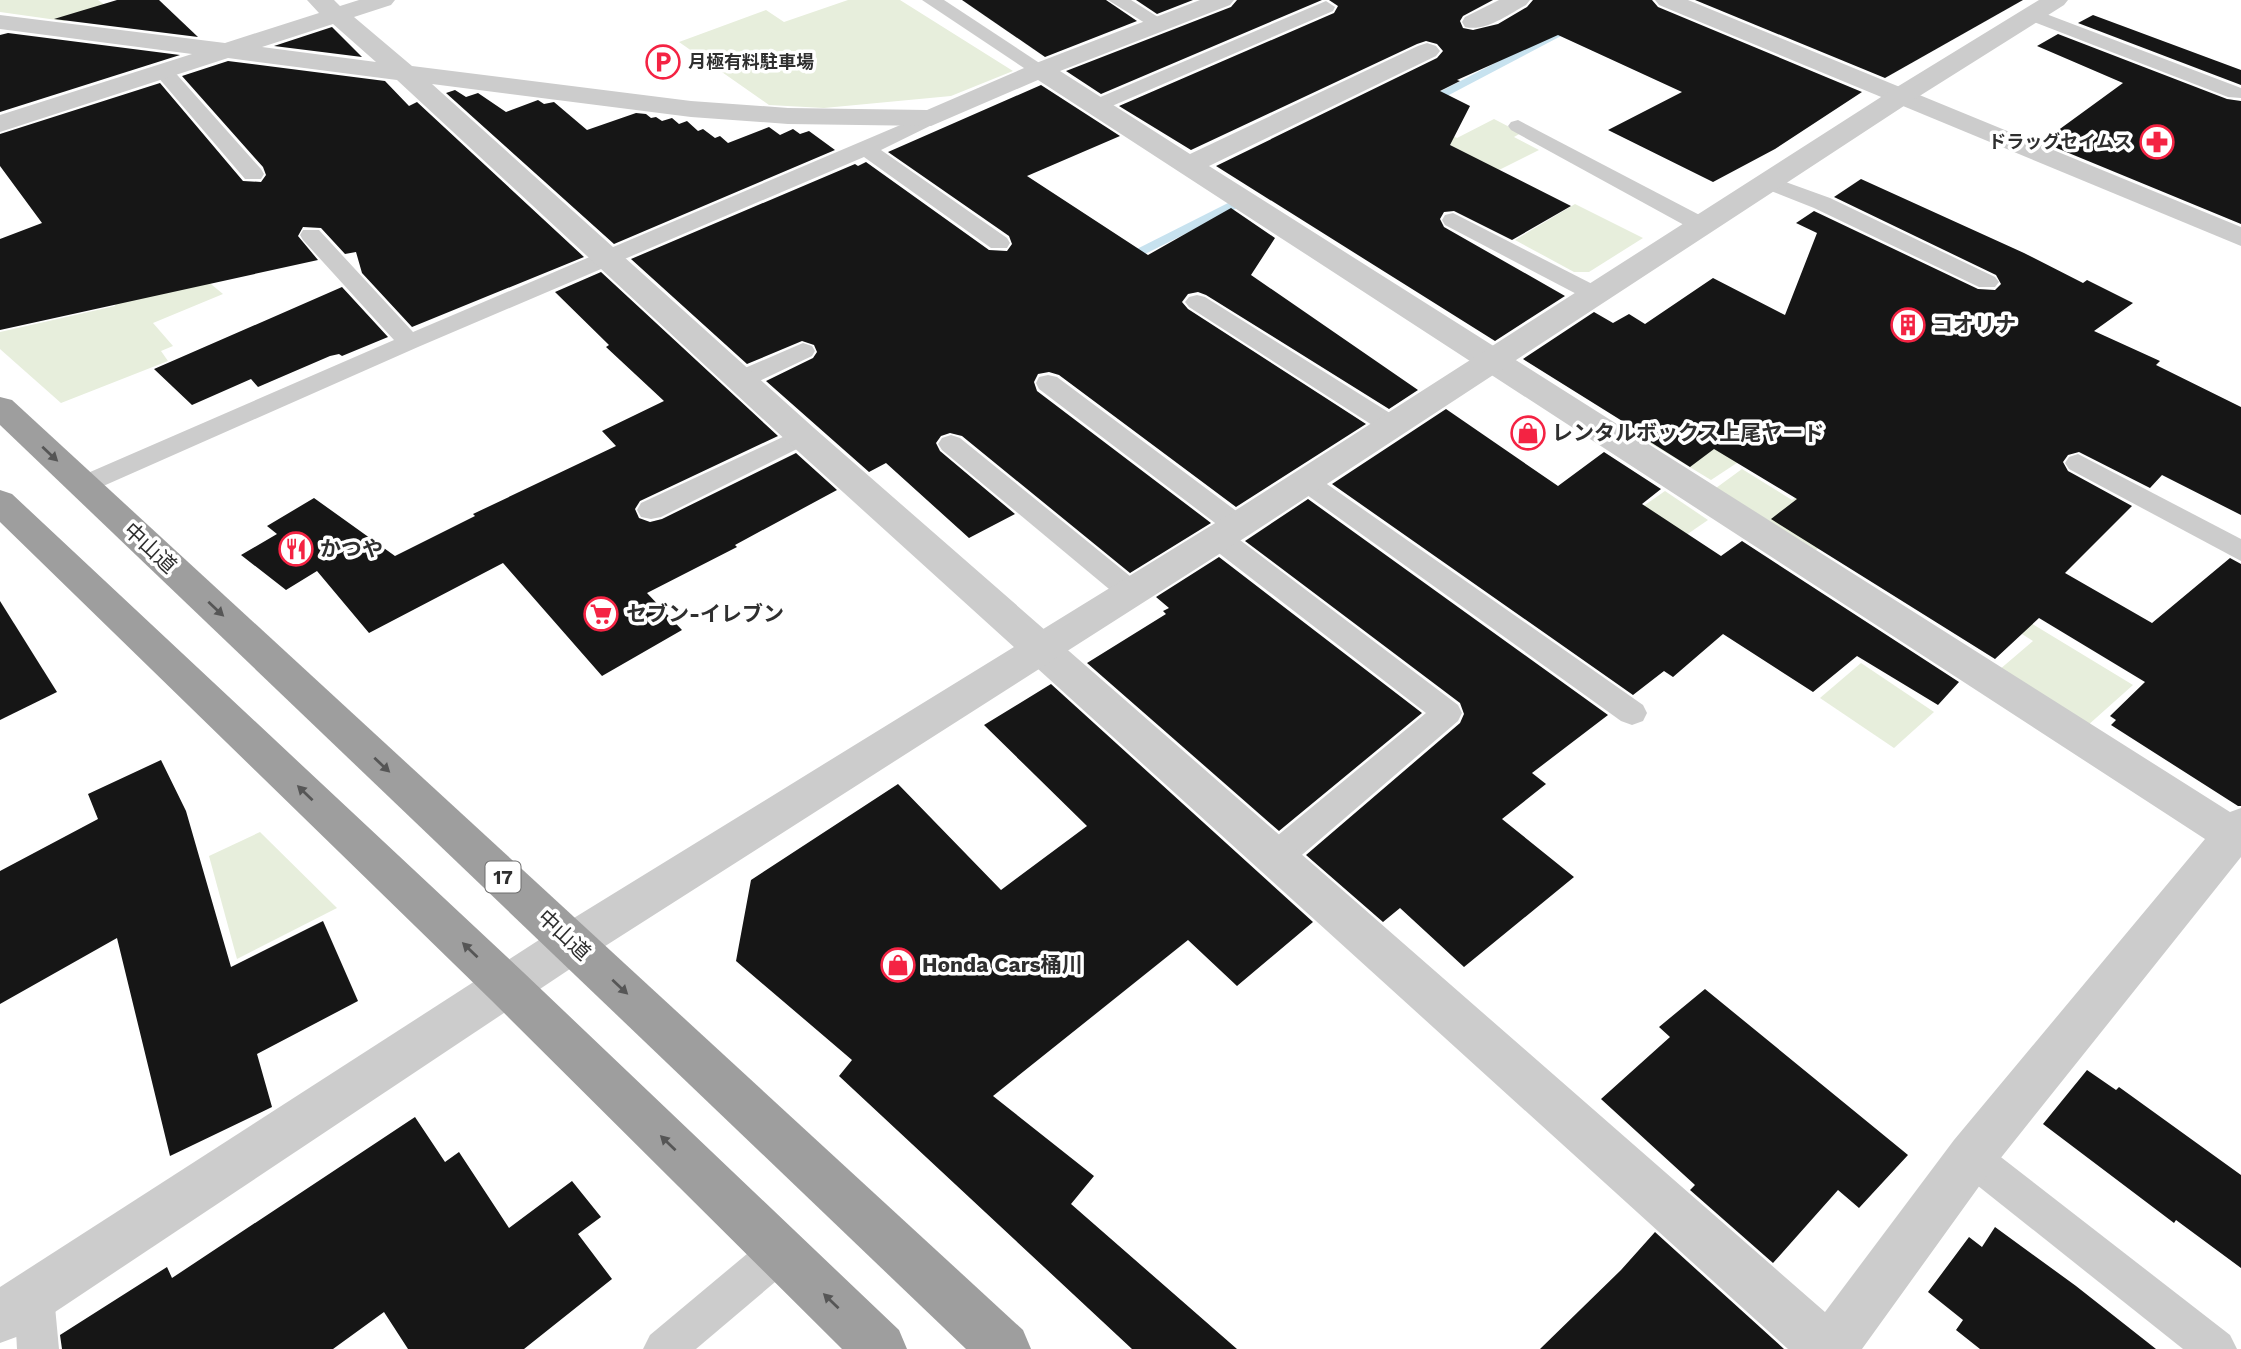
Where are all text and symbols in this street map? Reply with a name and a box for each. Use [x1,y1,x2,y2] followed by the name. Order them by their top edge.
[644,43,682,81] parking icon: 月極有料駐車場
[688,51,814,72] place label: 月極有料駐車場
[2138,123,2176,161] pharmacy icon: ドラッグセイムス
[1988,131,2132,152] place label: ドラッグセイムス
[1889,306,1927,344] building icon: コオリナ
[1932,312,2016,337] place label: コオリナ
[1509,414,1547,452] shop icon: レンタルボックス上尾ヤード
[1552,420,1824,445] place label: レンタルボックス上尾ヤード
[41,445,58,462] one-way arrow
[119,517,182,578] street label: 中山道
[277,530,315,568] restaurant icon: かつや
[320,536,383,561] place label: かつや
[582,595,620,633] supermarket icon: セブン-イレブン
[207,601,224,617] one-way arrow
[626,601,784,626] place label: セブン-イレブン
[373,756,390,772] one-way arrow
[297,786,314,802] one-way arrow
[486,862,520,892] road number: 17
[533,904,596,965] street label: 中山道
[461,942,478,958] one-way arrow
[879,946,917,984] shop icon: Honda Cars桶川
[922,952,1083,977] place label: Honda Cars桶川
[611,979,628,995] one-way arrow
[660,1135,677,1151] one-way arrow
[823,1294,840,1310] one-way arrow

